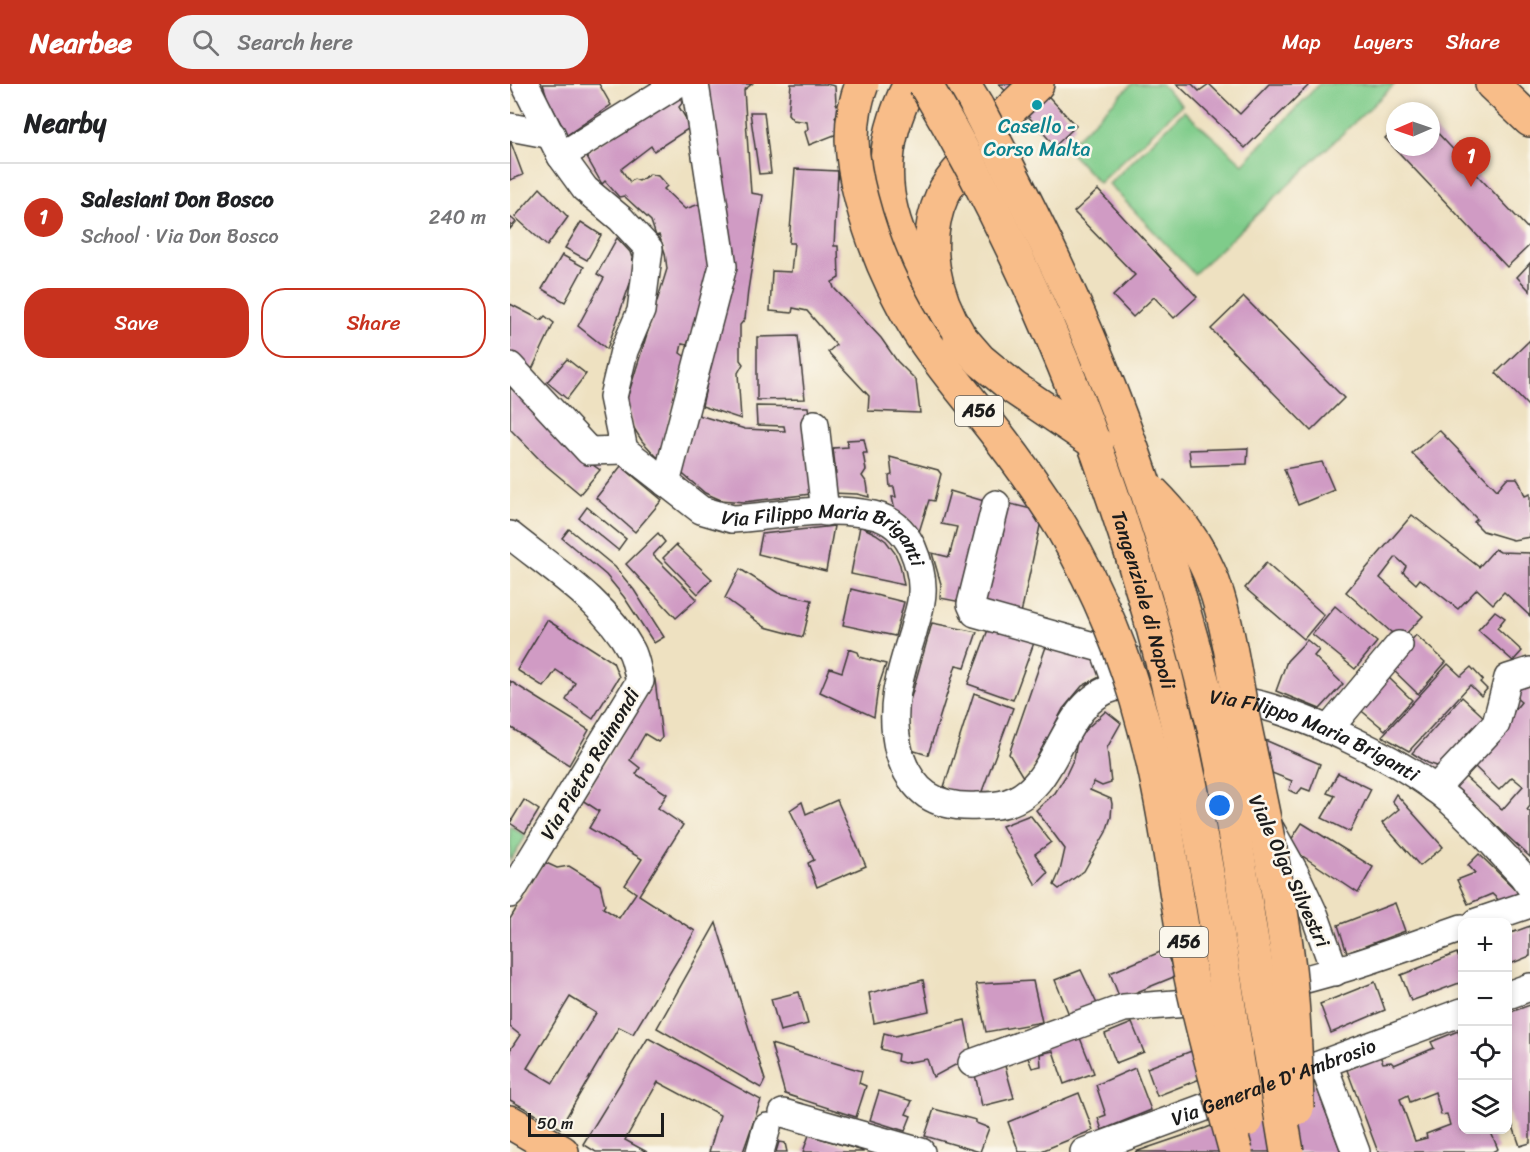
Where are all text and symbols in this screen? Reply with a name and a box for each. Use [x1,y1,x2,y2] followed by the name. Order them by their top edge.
[168,15,588,69] search box
[30,18,132,67] text: Nearbee
[237,23,353,62] text: Search here
[1282,23,1321,61] text: Map
[1354,23,1413,61] text: Layers
[1446,23,1500,61] text: Share
[189,26,222,59] icon: search
[1030,98,1044,112] marker: Casello - Corso Malta
[24,100,106,146] text: Nearby
[1386,102,1440,156] north arrow
[983,109,1091,167] place label: Casello - Corso Malta
[1452,138,1490,187] pin: 1
[81,180,274,219] text: Salesiani Don Bosco
[39,200,48,235] text: 1
[429,200,486,235] text: 240 m
[81,219,279,254] text: School · Via Don Bosco
[24,288,249,358] button: Save
[261,288,486,358] button: Share
[955,396,1003,426] road number: A56
[717,493,936,572] street label: Via Filippo Maria Briganti
[1101,506,1186,693] street label: Tangenziale di Napoli
[1208,679,1428,792] street label: Via Filippo Maria Briganti
[531,681,650,847] street label: Via Pietro Raimondi
[1238,789,1340,955] street label: Viale Olga Silvestri
[1205,791,1234,820] your location
[1458,918,1512,1134] map controls
[1458,918,1512,972] button: +
[1160,927,1208,957] road number: A56
[1458,972,1512,1026] button: −
[1458,1026,1512,1080] button: locate
[1166,1028,1381,1136] street label: Via Generale D'Ambrosio
[1458,1080,1512,1134] button: layers
[537,1109,573,1138] text: 50 m
[528,1110,664,1138] scale bar

